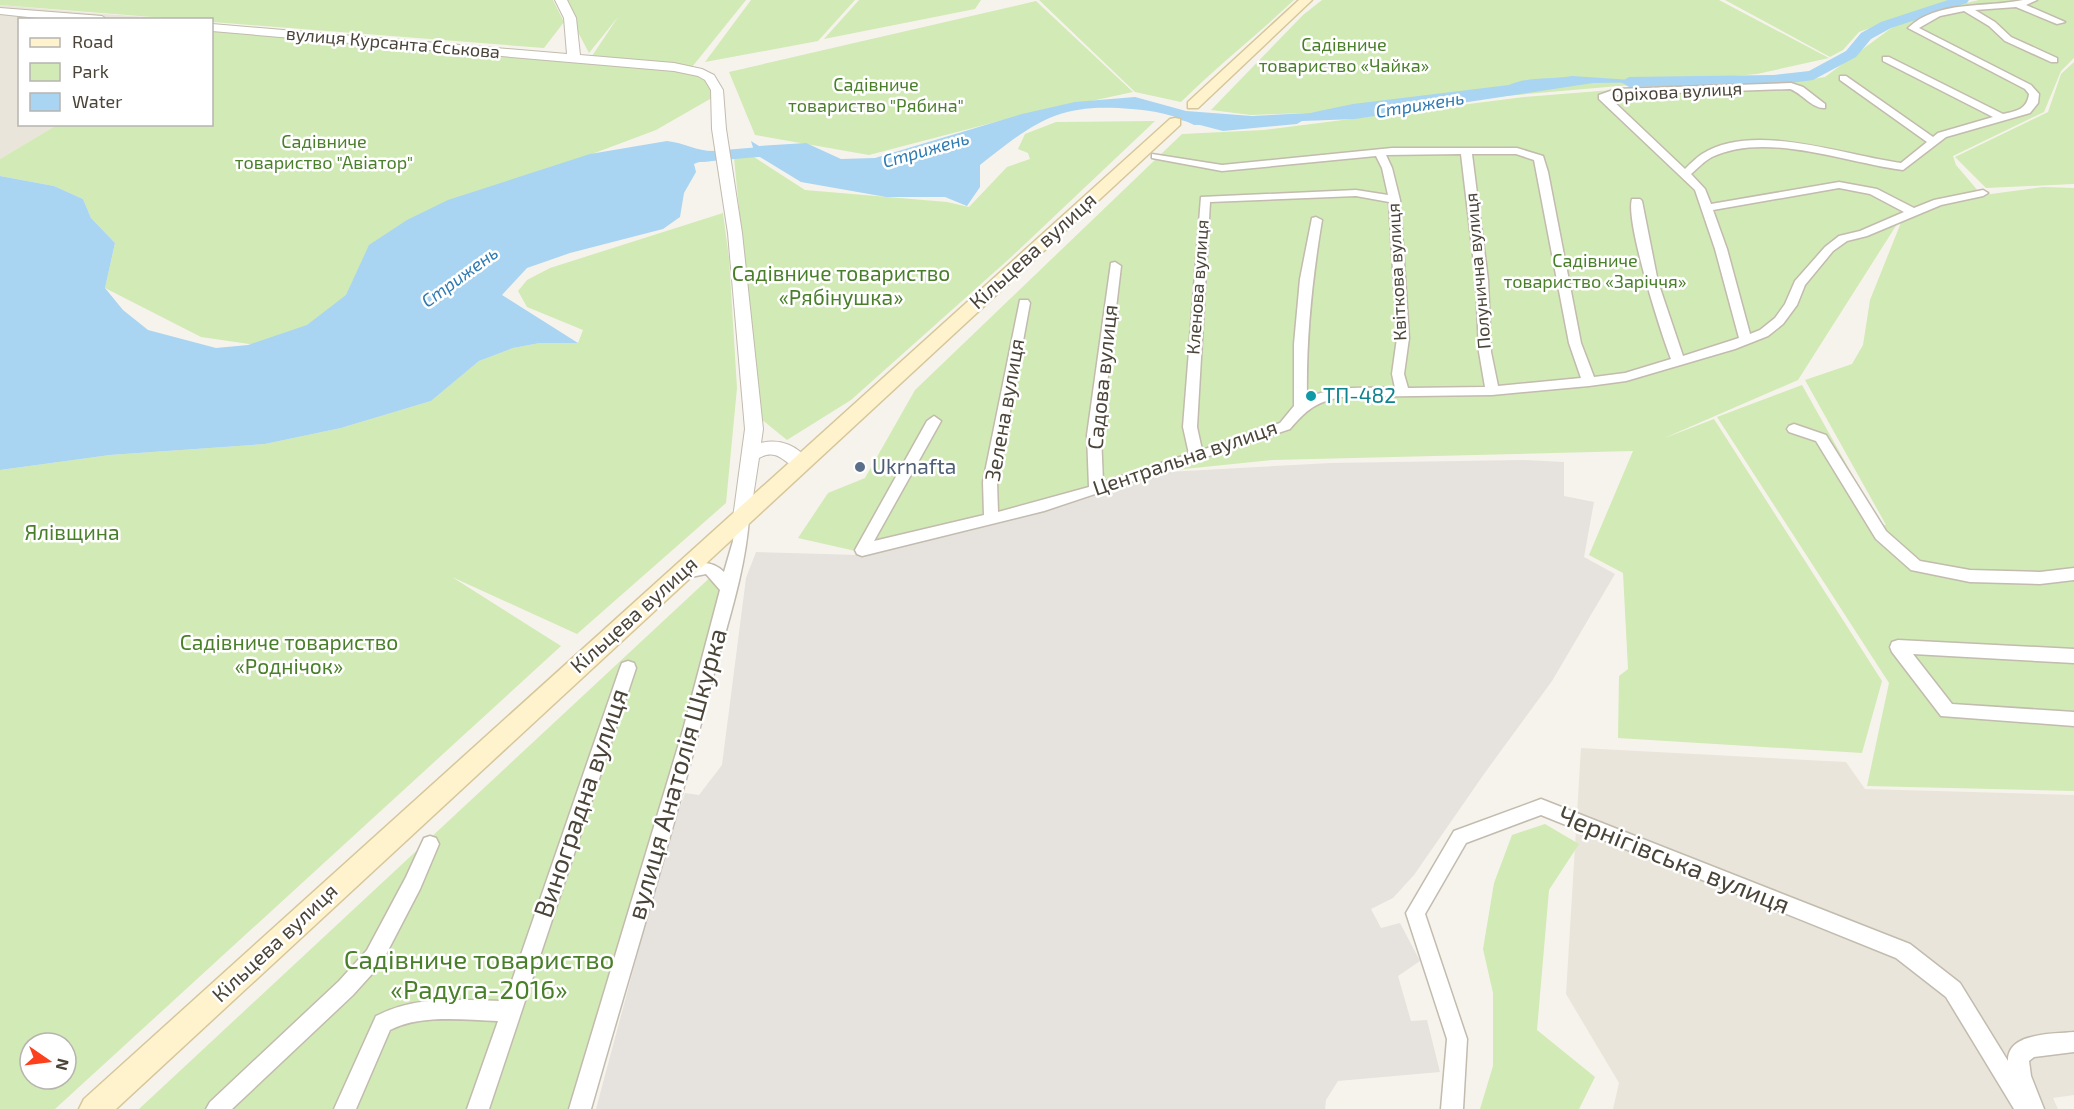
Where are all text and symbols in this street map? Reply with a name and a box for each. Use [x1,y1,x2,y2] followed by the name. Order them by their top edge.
[18,18,213,126] legend
[285,22,501,62] street label: вулиця Курсанта Єськова
[72,30,113,52] text: Road
[1259,33,1429,76] park label: Садівниче товариство «Чайка»
[72,60,109,82] text: Park
[788,73,964,116] park label: Садівниче товариство "Рябина"
[1611,77,1743,105] street label: Оріхова вулиця
[1374,86,1466,122] water label: Стрижень
[72,90,122,112] text: Water
[880,126,972,172] water label: Стрижень
[235,130,413,173] park label: Садівниче товариство "Авіатор"
[963,186,1101,314] street label: Кільцева вулиця
[1459,192,1495,350] street label: Полунична вулиця
[1381,203,1411,341] street label: Квіткова вулиця
[1181,219,1213,355] street label: Кленова вулиця
[417,241,502,311] water label: Стрижень
[1503,249,1687,292] park label: Садівниче товариство «Заріччя»
[732,260,950,310] park label: Садівниче товариство «Рябінушка»
[1081,303,1123,451] street label: Садова вулиця
[979,336,1029,483] street label: Зелена вулиця
[1323,382,1396,407] place label: ТП-482
[1304,389,1318,403] marker: ТП-482
[1089,413,1280,501] street label: Центральна вулиця
[872,453,956,478] place label: Ukrnafta
[853,460,867,474] marker: Ukrnafta
[24,519,120,544] park label: Ялівщина
[564,550,702,678] street label: Кільцева вулиця
[619,624,733,923] street label: вулиця Анатолія Шкурка
[180,629,398,678] park label: Садівниче товариство «Роднічок»
[526,684,634,921] street label: Виноградна вулиця
[1554,798,1795,920] street label: Чернігівська вулиця
[206,877,342,1007] street label: Кільцева вулиця
[344,943,614,1005] park label: Садівниче товариство «Радуга-2016»
[18,1031,78,1091] north arrow
[52,1057,74,1073] text: N

